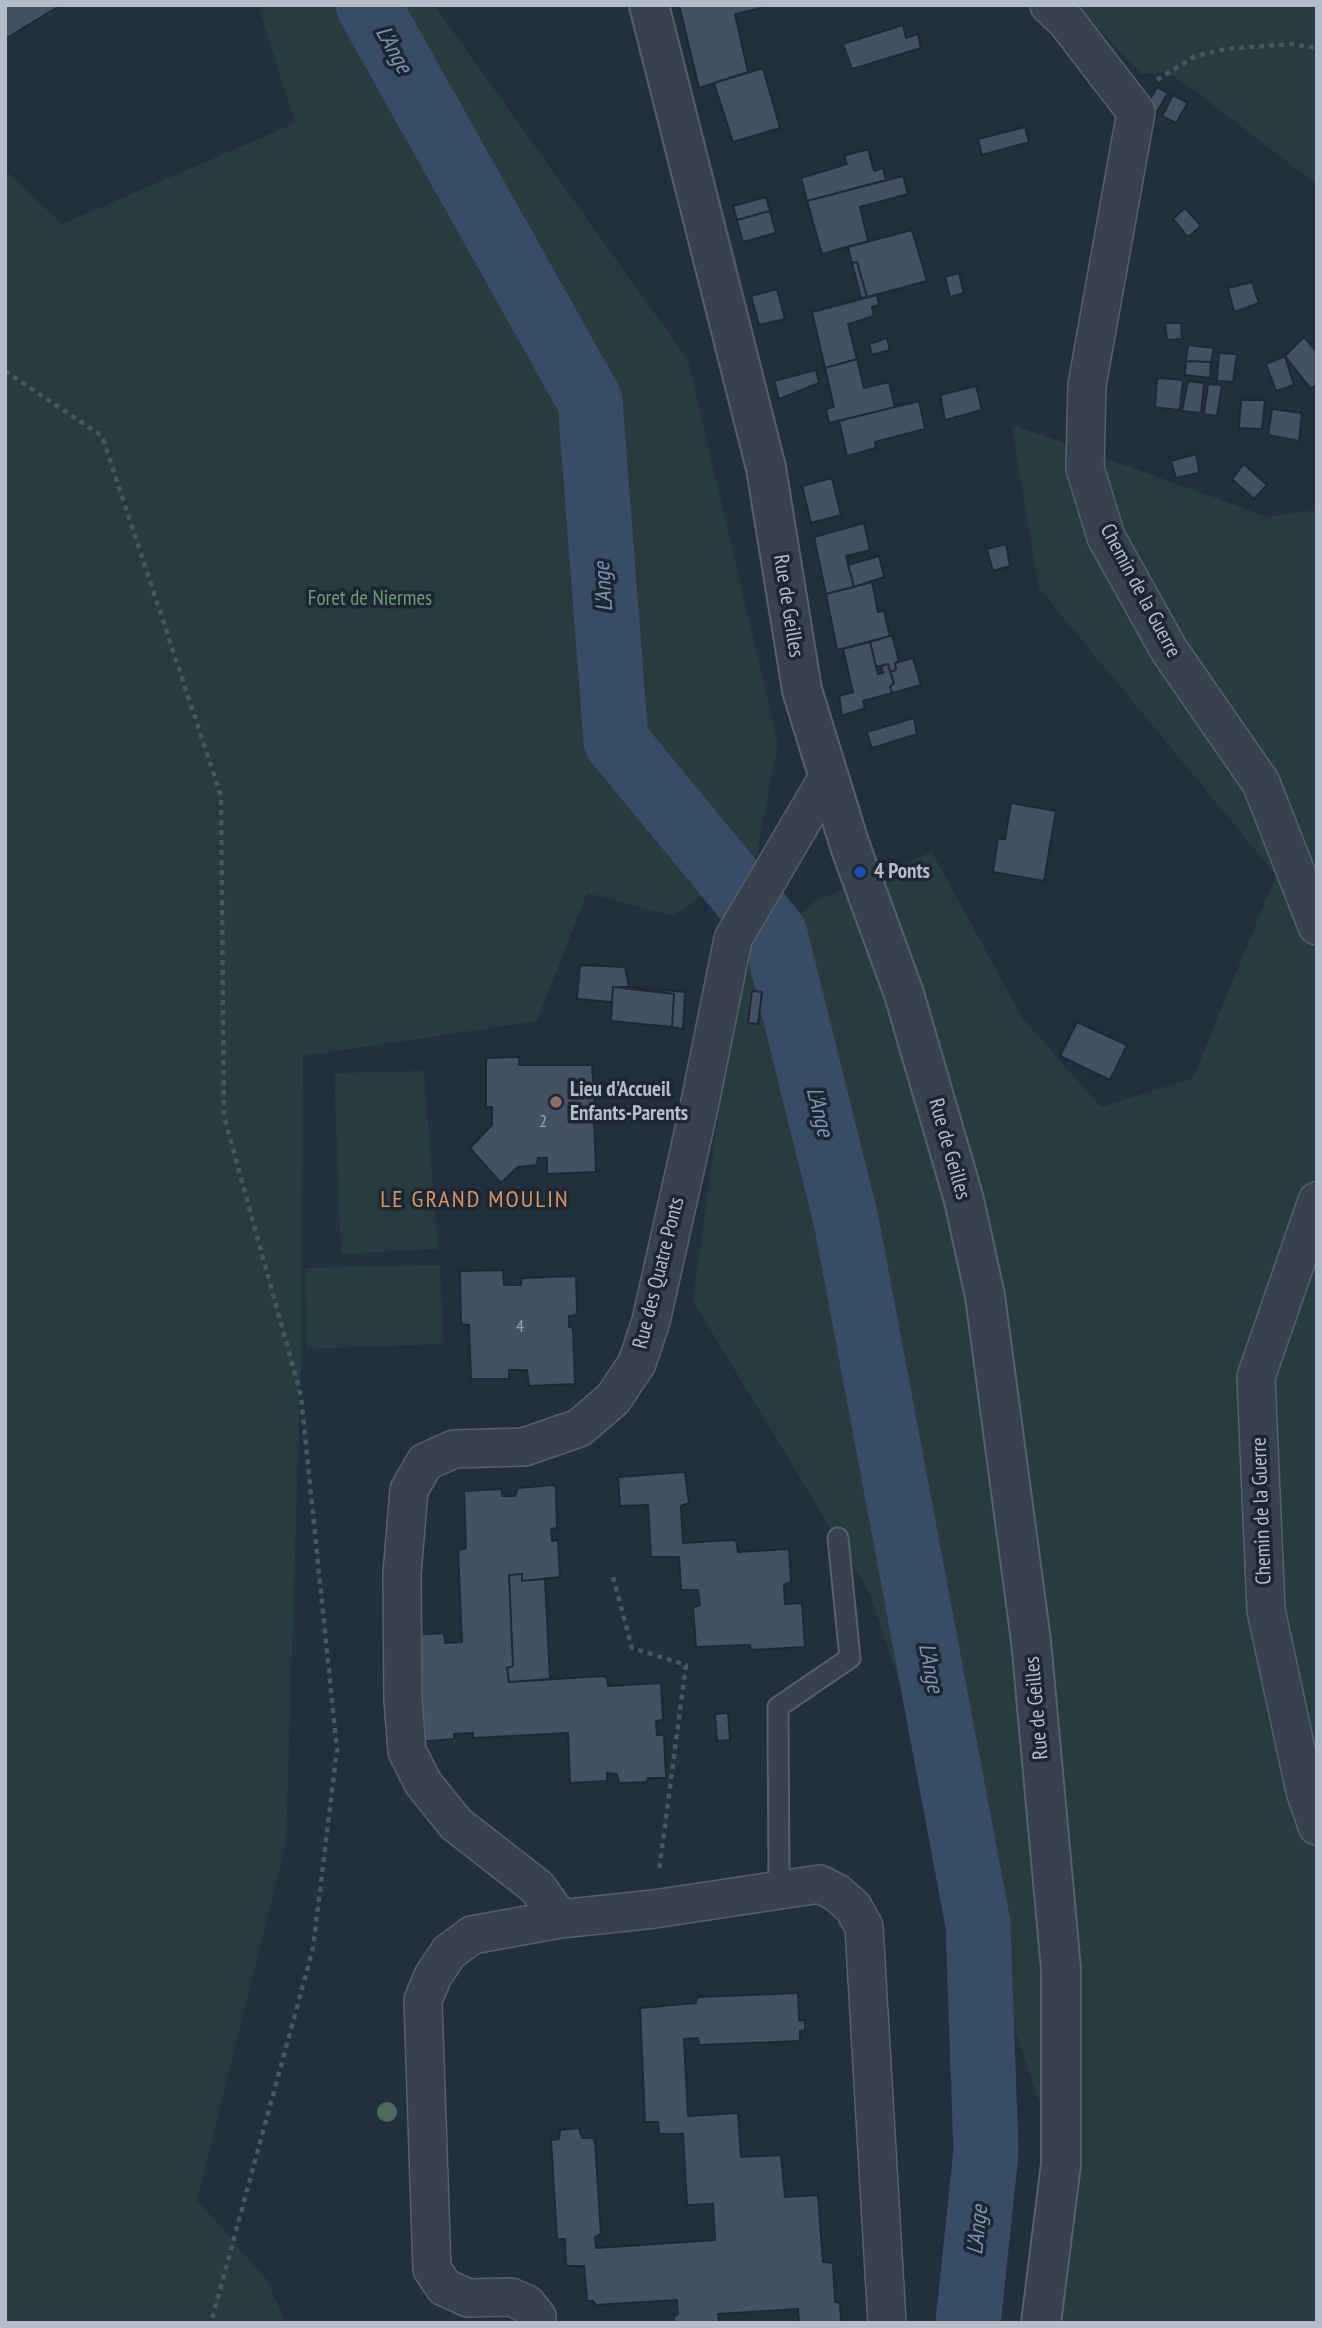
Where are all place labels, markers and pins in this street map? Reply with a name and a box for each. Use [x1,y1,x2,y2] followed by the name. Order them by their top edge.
[874,859,930,885] place label: 4 Ponts
[852,864,868,880] marker: 4 Ponts
[570,1077,688,1127] place label: Lieu d'Accueil Enfants-Parents
[548,1094,564,1110] marker: Lieu d'Accueil Enfants-Parents

